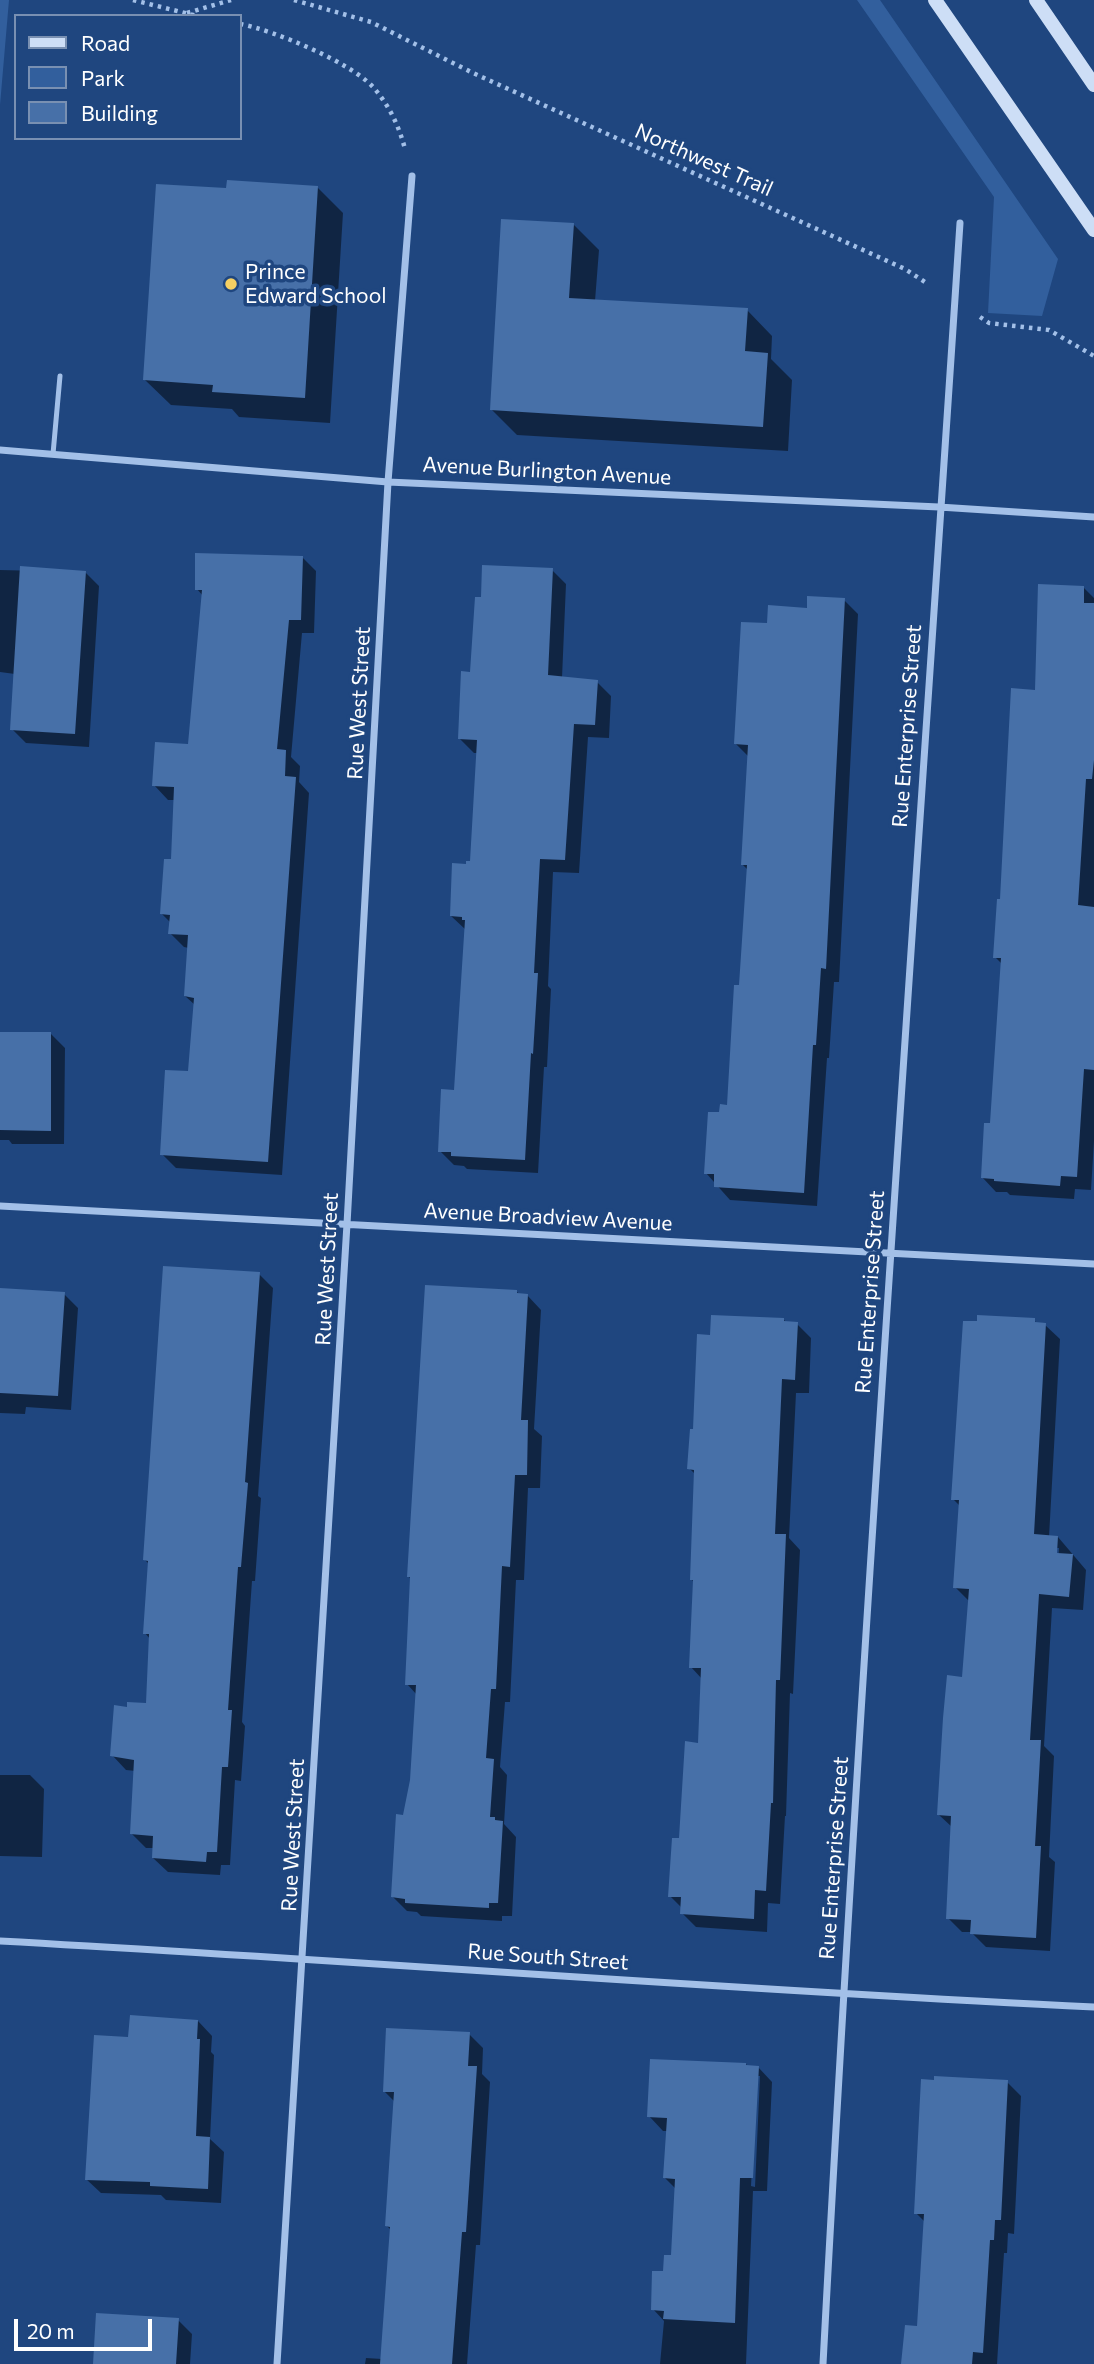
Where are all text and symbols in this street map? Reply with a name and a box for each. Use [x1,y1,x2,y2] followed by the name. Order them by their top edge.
[14,14,242,140] legend
[81,30,130,55] text: Road
[81,65,125,90] text: Park
[81,100,158,125] text: Building
[631,118,777,202] street label: Northwest Trail
[245,259,387,309] place label: Prince Edward School
[223,276,239,292] marker: Prince Edward School
[422,452,672,490] street label: Avenue Burlington Avenue
[887,624,927,828] street label: Rue Enterprise Street
[342,626,376,780] street label: Rue West Street
[850,1190,890,1394] street label: Rue Enterprise Street
[310,1192,344,1346] street label: Rue West Street
[423,1198,673,1236] street label: Avenue Broadview Avenue
[814,1756,854,1960] street label: Rue Enterprise Street
[276,1758,310,1912] street label: Rue West Street
[467,1939,629,1975] street label: Rue South Street
[18,2304,156,2348] scale bar
[27,2318,75,2343] text: 20 m

